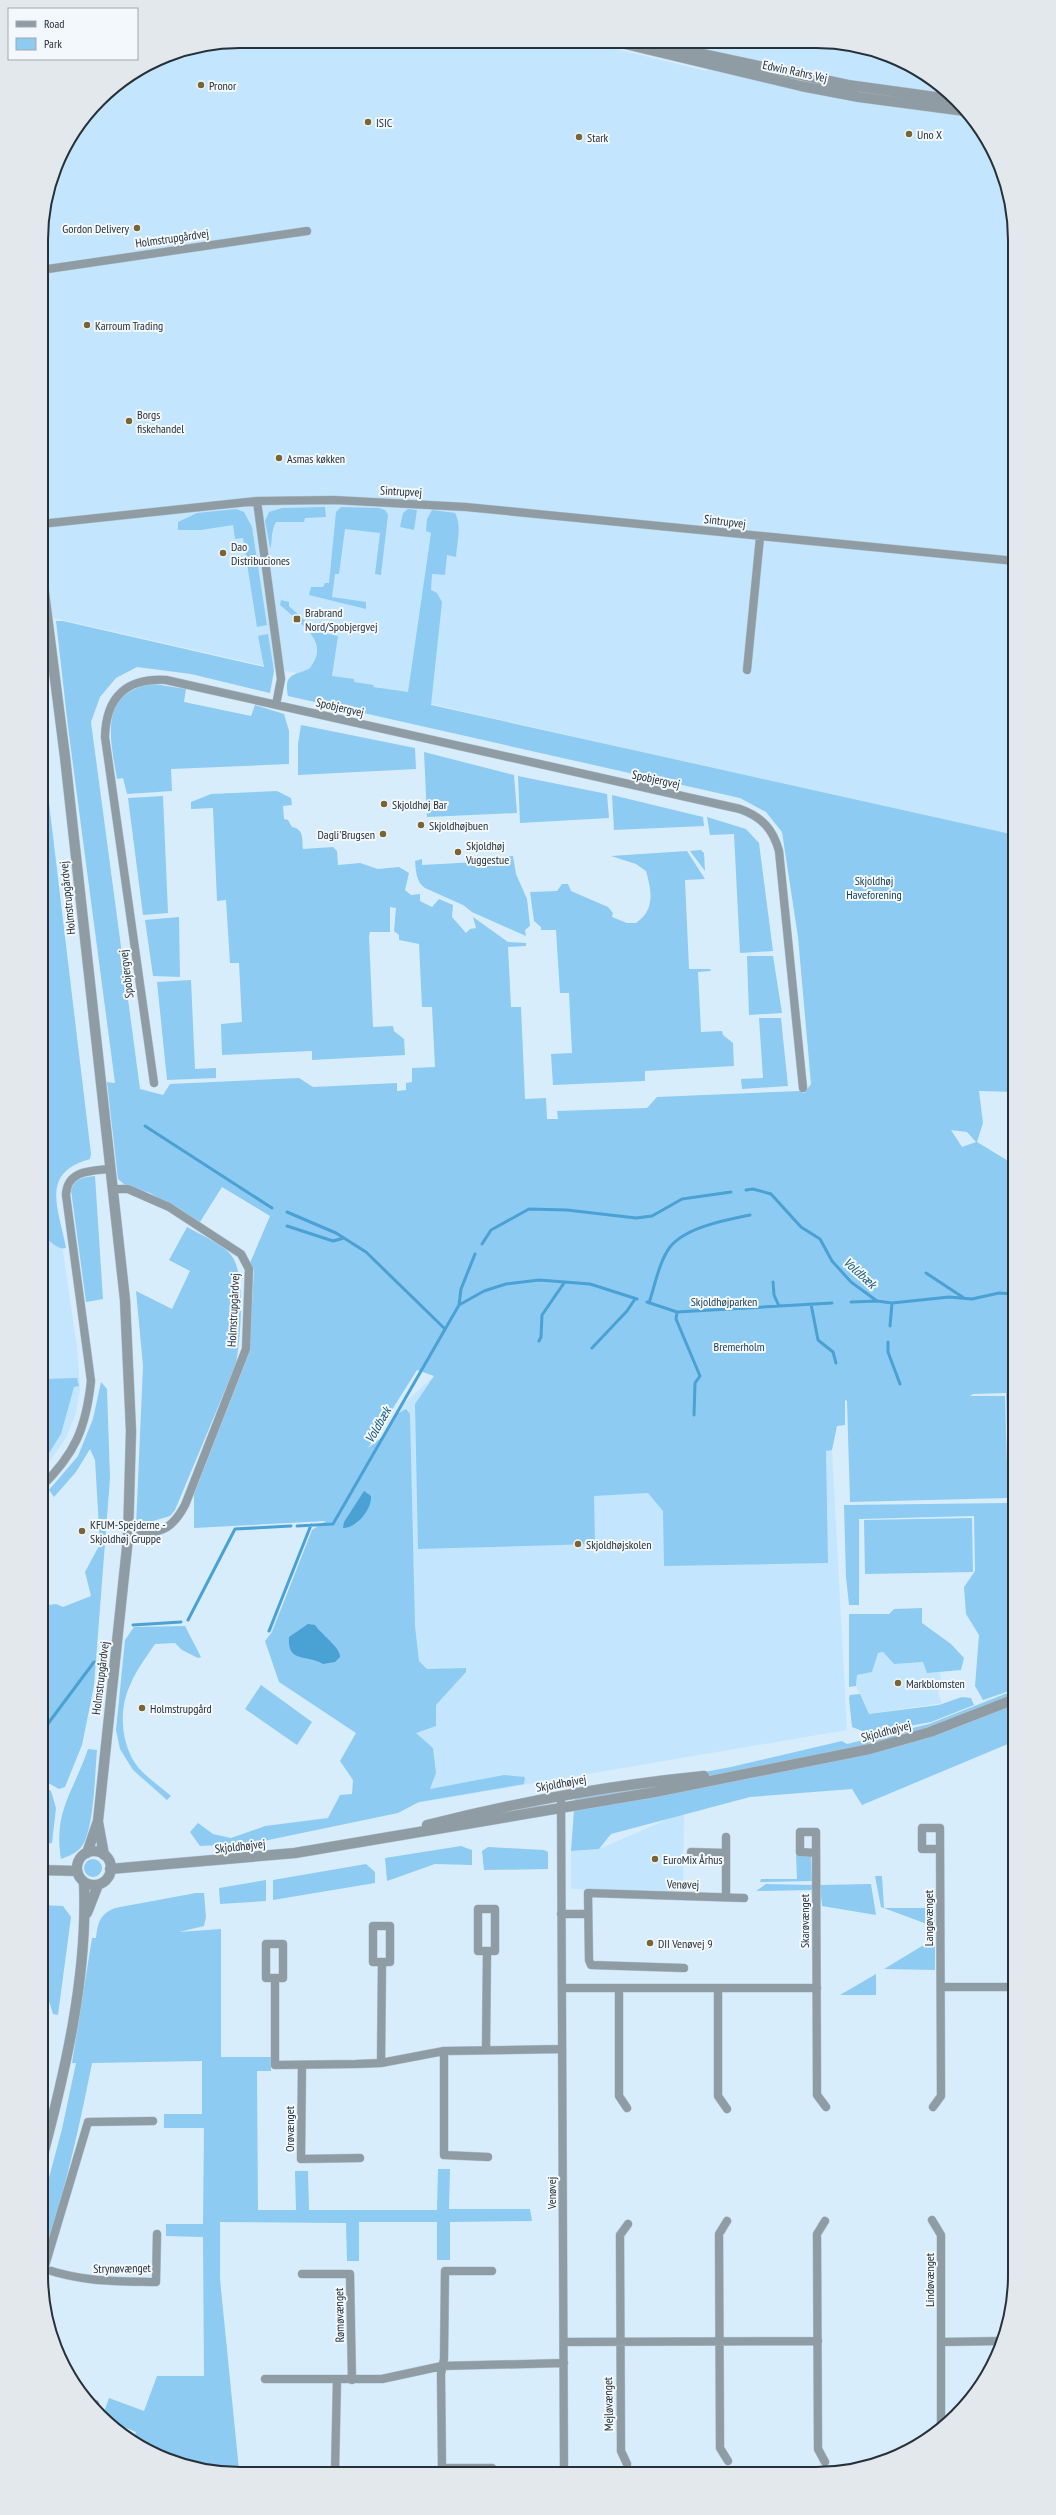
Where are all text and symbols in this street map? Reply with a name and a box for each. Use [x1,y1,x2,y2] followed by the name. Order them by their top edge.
[8,8,138,60] legend
[44,16,64,31] text: Road
[44,36,62,51] text: Park
[761,57,829,85] street label: Edwin Rahrs Vej
[209,78,237,93] place label: Pronor
[196,80,206,90] marker: Pronor
[376,115,393,130] place label: ISIC
[363,117,373,127] marker: ISIC
[917,127,942,142] place label: Uno X
[904,129,914,139] marker: Uno X
[587,130,609,145] place label: Stark
[574,132,584,142] marker: Stark
[62,221,129,236] place label: Gordon Delivery
[132,223,142,233] marker: Gordon Delivery
[134,225,210,251] street label: Holmstrupgårdvej
[95,318,163,333] place label: Karroum Trading
[82,320,92,330] marker: Karroum Trading
[137,407,184,436] place label: Borgs fiskehandel
[124,416,134,426] marker: Borgs fiskehandel
[287,451,345,466] place label: Asmas køkken
[274,453,284,463] marker: Asmas køkken
[380,482,422,500] street label: Sintrupvej
[703,511,747,531] street label: Sintrupvej
[231,539,290,568] place label: Dao Distribuciones
[218,548,228,558] marker: Dao Distribuciones
[305,605,378,634] place label: Brabrand Nord/Spobjergvej
[292,614,302,624] marker: Brabrand Nord/Spobjergvej
[314,694,366,720] street label: Spobjergvej
[630,767,682,791] street label: Spobjergvej
[392,797,448,812] place label: Skjoldhøj Bar
[379,799,389,809] marker: Skjoldhøj Bar
[429,818,488,833] place label: Skjoldhøjbuen
[416,820,426,830] marker: Skjoldhøjbuen
[318,827,375,842] place label: Dagli'Brugsen
[378,829,388,839] marker: Dagli'Brugsen
[465,838,509,867] place label: Skjoldhøj Vuggestue
[453,847,463,857] marker: Skjoldhøj Vuggestue
[56,860,78,936] street label: Holmstrupgårdvej
[846,873,902,902] park label: Skjoldhøj Haveforening
[116,949,136,999] street label: Spobjergvej
[840,1254,882,1294] water label: Voldbæk
[224,1273,242,1347] street label: Holmstrupgårdvej
[691,1294,757,1309] park label: Skjoldhøjparken
[713,1339,765,1354] park label: Bremerholm
[361,1402,396,1446] water label: Voldbæk
[90,1517,166,1546] place label: KFUM-Spejderne - Skjoldhøj Gruppe
[77,1526,87,1536] marker: KFUM-Spejderne - Skjoldhøj Gruppe
[586,1537,651,1552] place label: Skjoldhøjskolen
[573,1539,583,1549] marker: Skjoldhøjskolen
[88,1640,112,1716] street label: Holmstrupgårdvej
[906,1676,965,1691] place label: Markblomsten
[893,1678,903,1688] marker: Markblomsten
[150,1701,212,1716] place label: Holmstrupgård
[137,1703,147,1713] marker: Holmstrupgård
[860,1717,912,1745] street label: Skjoldhøjvej
[535,1771,587,1795] street label: Skjoldhøjvej
[214,1836,266,1856] street label: Skjoldhøjvej
[663,1852,722,1867] place label: EuroMix Århus
[650,1854,660,1864] marker: EuroMix Århus
[666,1876,699,1892] street label: Venøvej
[921,1889,936,1946] street label: Langøvænget
[797,1893,812,1948] street label: Skarøvænget
[658,1936,713,1951] place label: DII Venøvej 9
[645,1938,655,1948] marker: DII Venøvej 9
[282,2105,297,2152] street label: Orøvænget
[544,2177,559,2210] street label: Venøvej
[922,2252,937,2307] street label: Lindøvænget
[93,2260,152,2276] street label: Strynøvænget
[331,2287,347,2342] street label: Rømøvænget
[600,2376,616,2431] street label: Mejløvænget

